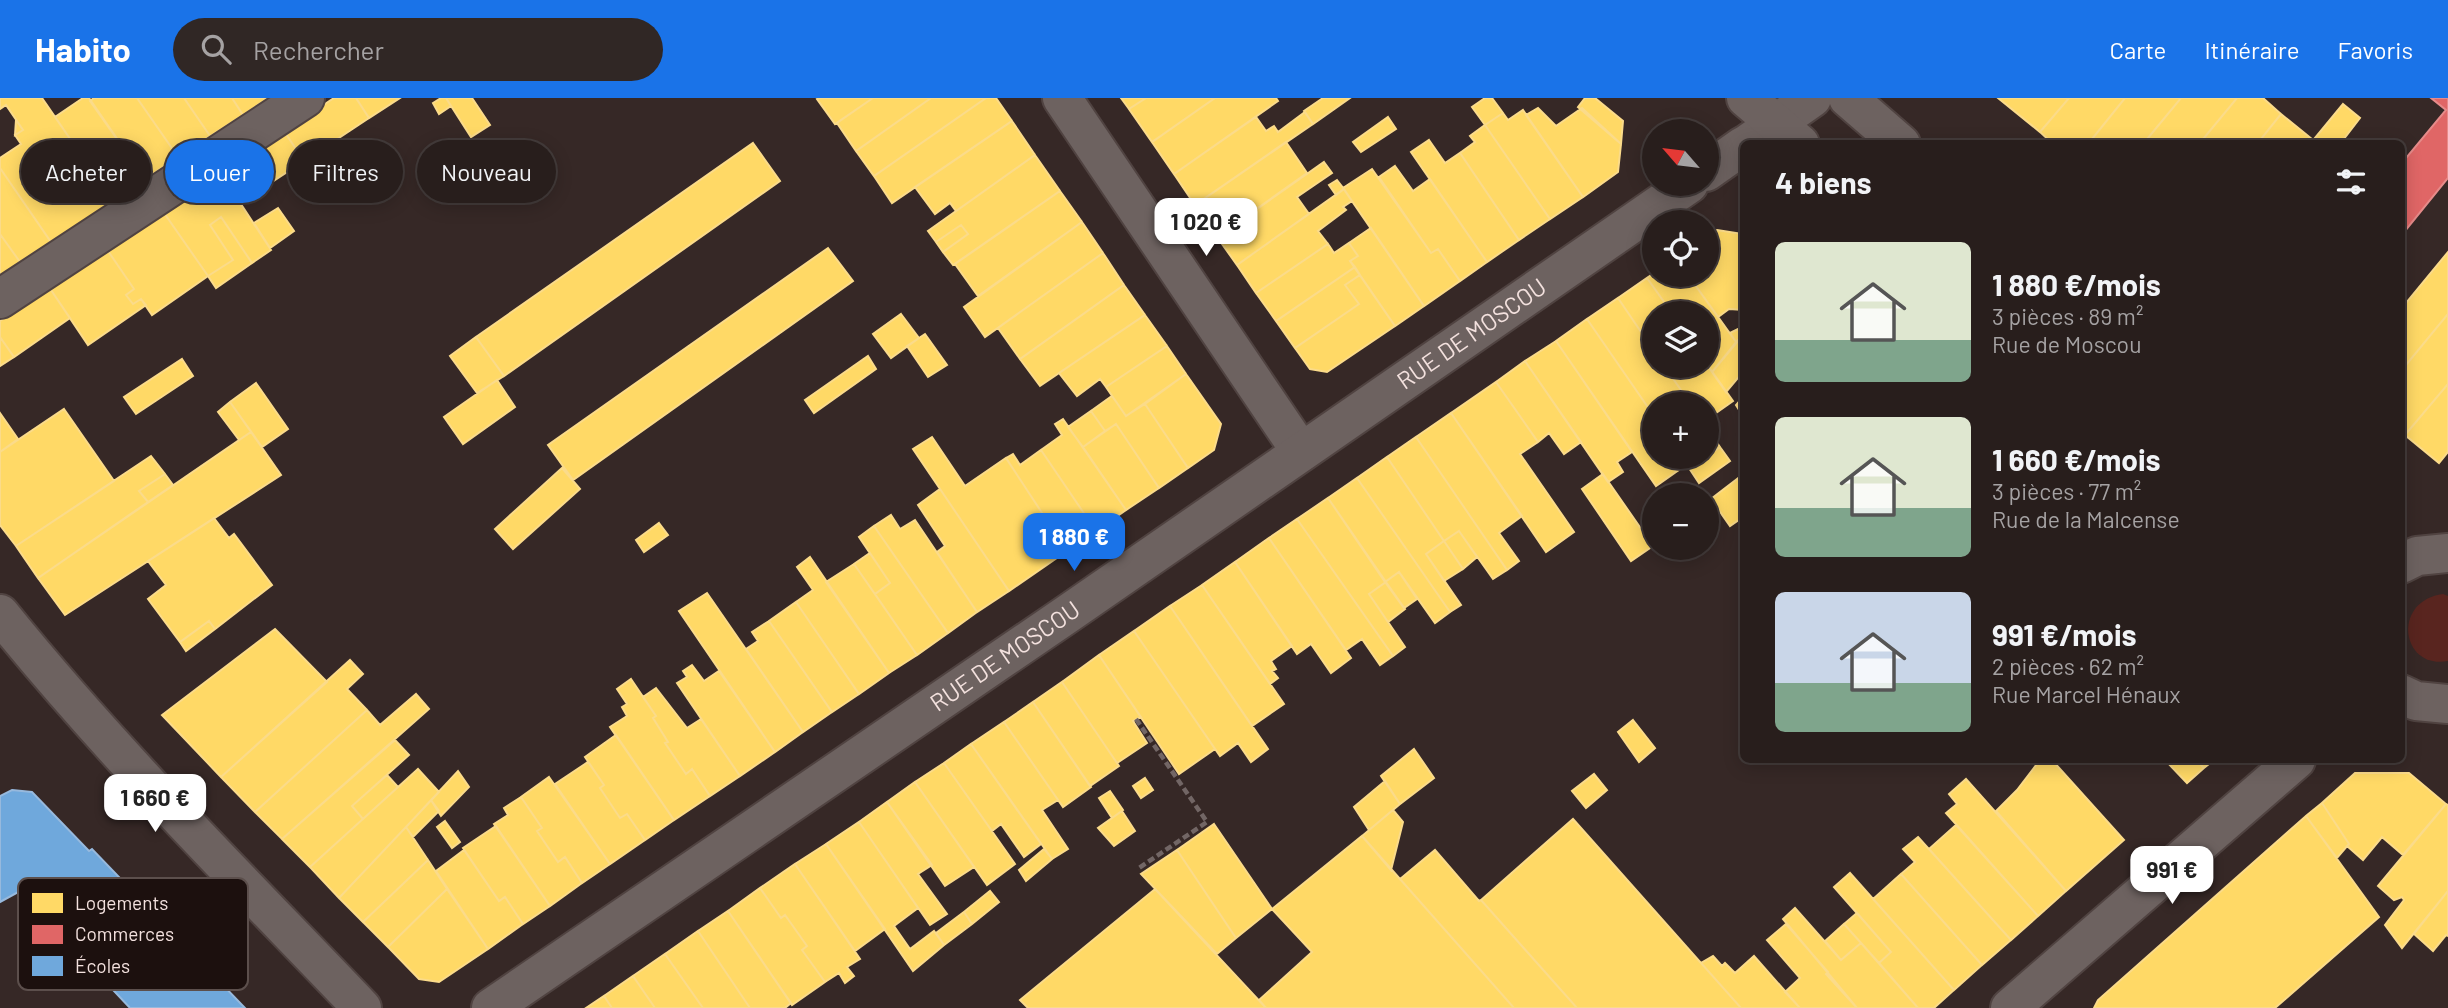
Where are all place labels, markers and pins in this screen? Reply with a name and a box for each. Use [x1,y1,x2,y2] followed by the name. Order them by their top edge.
[1141,198,1271,258] pin: 1 020 €
[1009,514,1139,573] pin: 1 880 €
[90,774,220,834] pin: 1 660 €
[2123,846,2221,906] pin: 991 €

